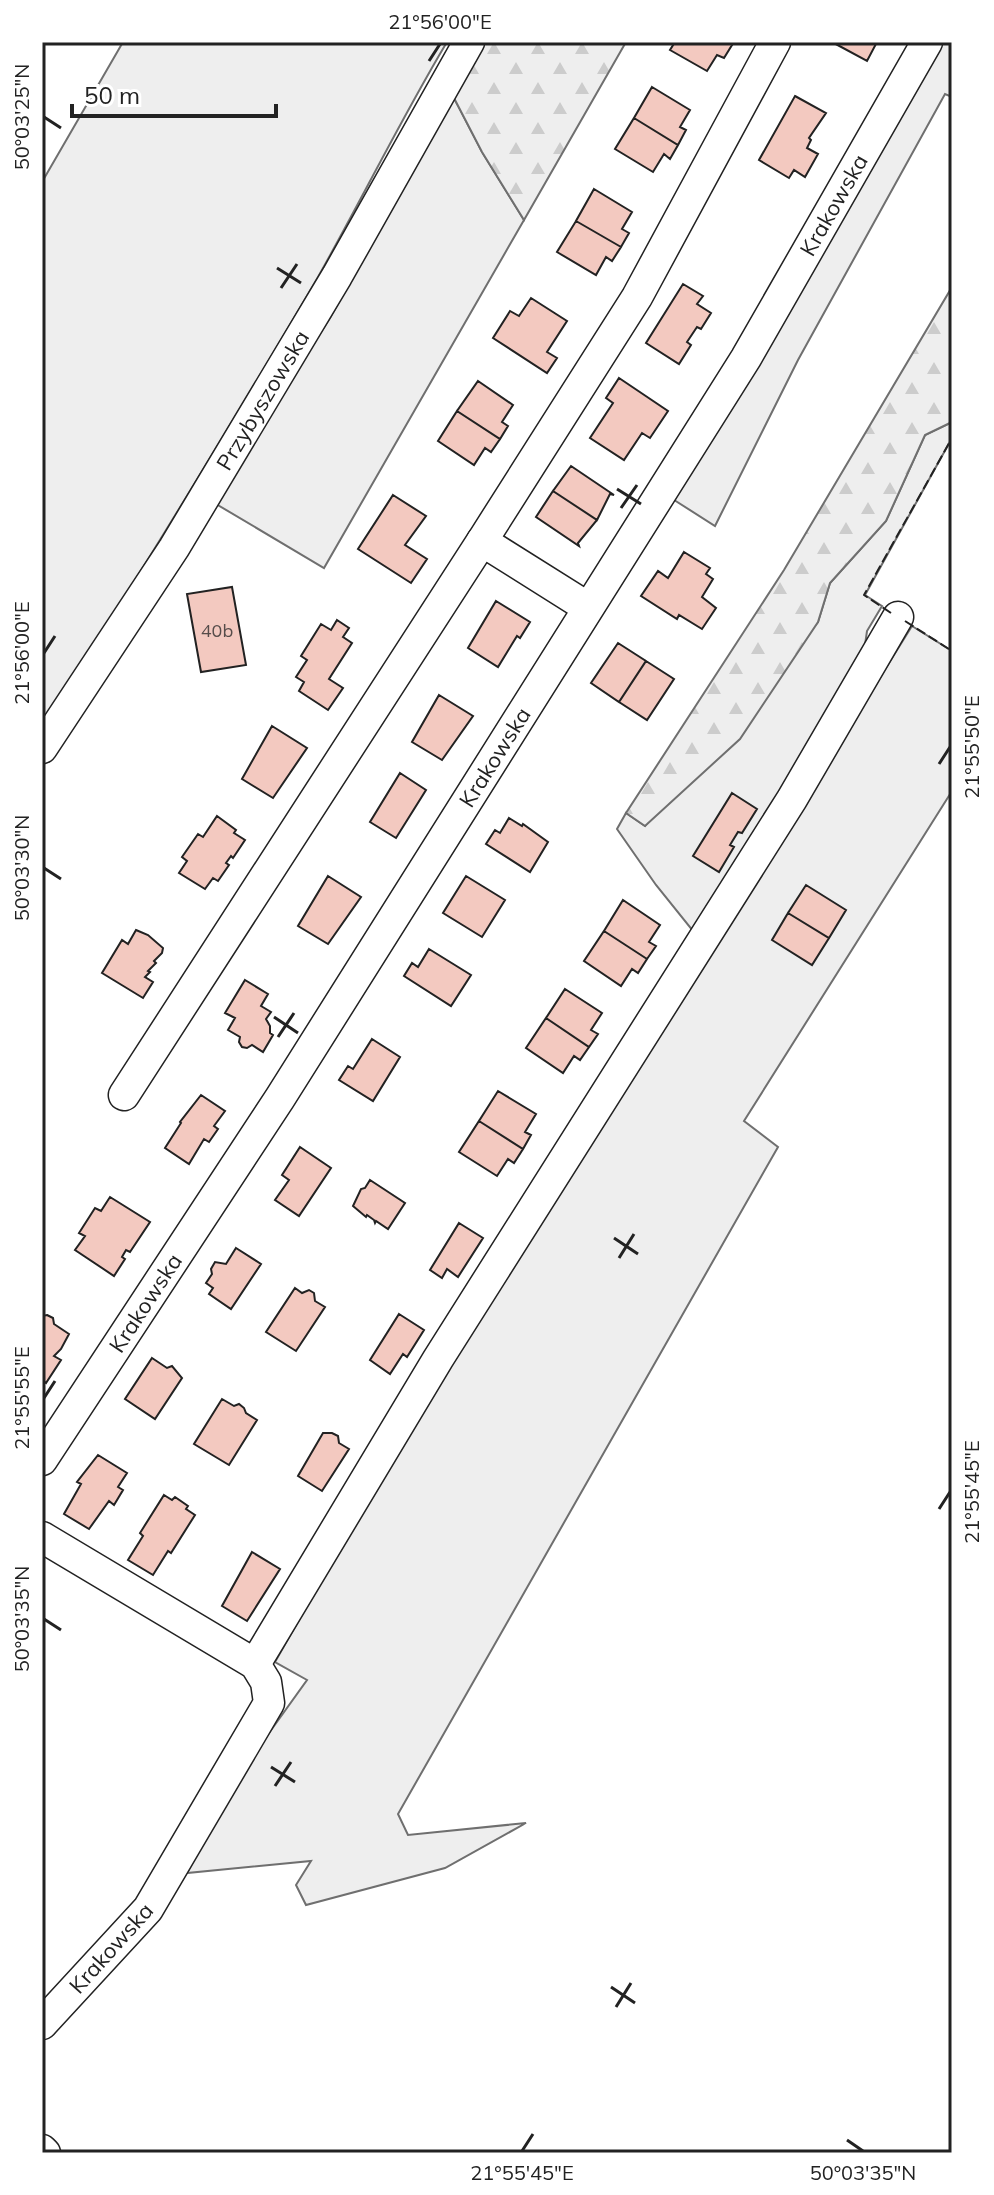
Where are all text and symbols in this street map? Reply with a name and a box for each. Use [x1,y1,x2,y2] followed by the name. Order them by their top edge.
[388,9,492,34] text: 21°56'00"E
[9,64,34,170] text: 50°03'25"N
[72,68,276,118] scale bar
[84,80,140,110] text: 50 m
[793,149,874,261] street label: Krakowska
[210,325,315,475] street label: Przybyszowska
[9,601,34,705] text: 21°56'00"E
[201,619,233,642] house number: 40b
[959,695,984,799] text: 21°55'50"E
[453,702,537,812] street label: Krakowska
[9,815,34,921] text: 50°03'30"N
[103,1248,188,1358] street label: Krakowska
[9,1346,34,1450] text: 21°55'55"E
[959,1440,984,1544] text: 21°55'45"E
[9,1566,34,1672] text: 50°03'35"N
[63,1897,159,1999] street label: Krakowska
[470,2160,574,2185] text: 21°55'45"E
[810,2160,916,2185] text: 50°03'35"N

